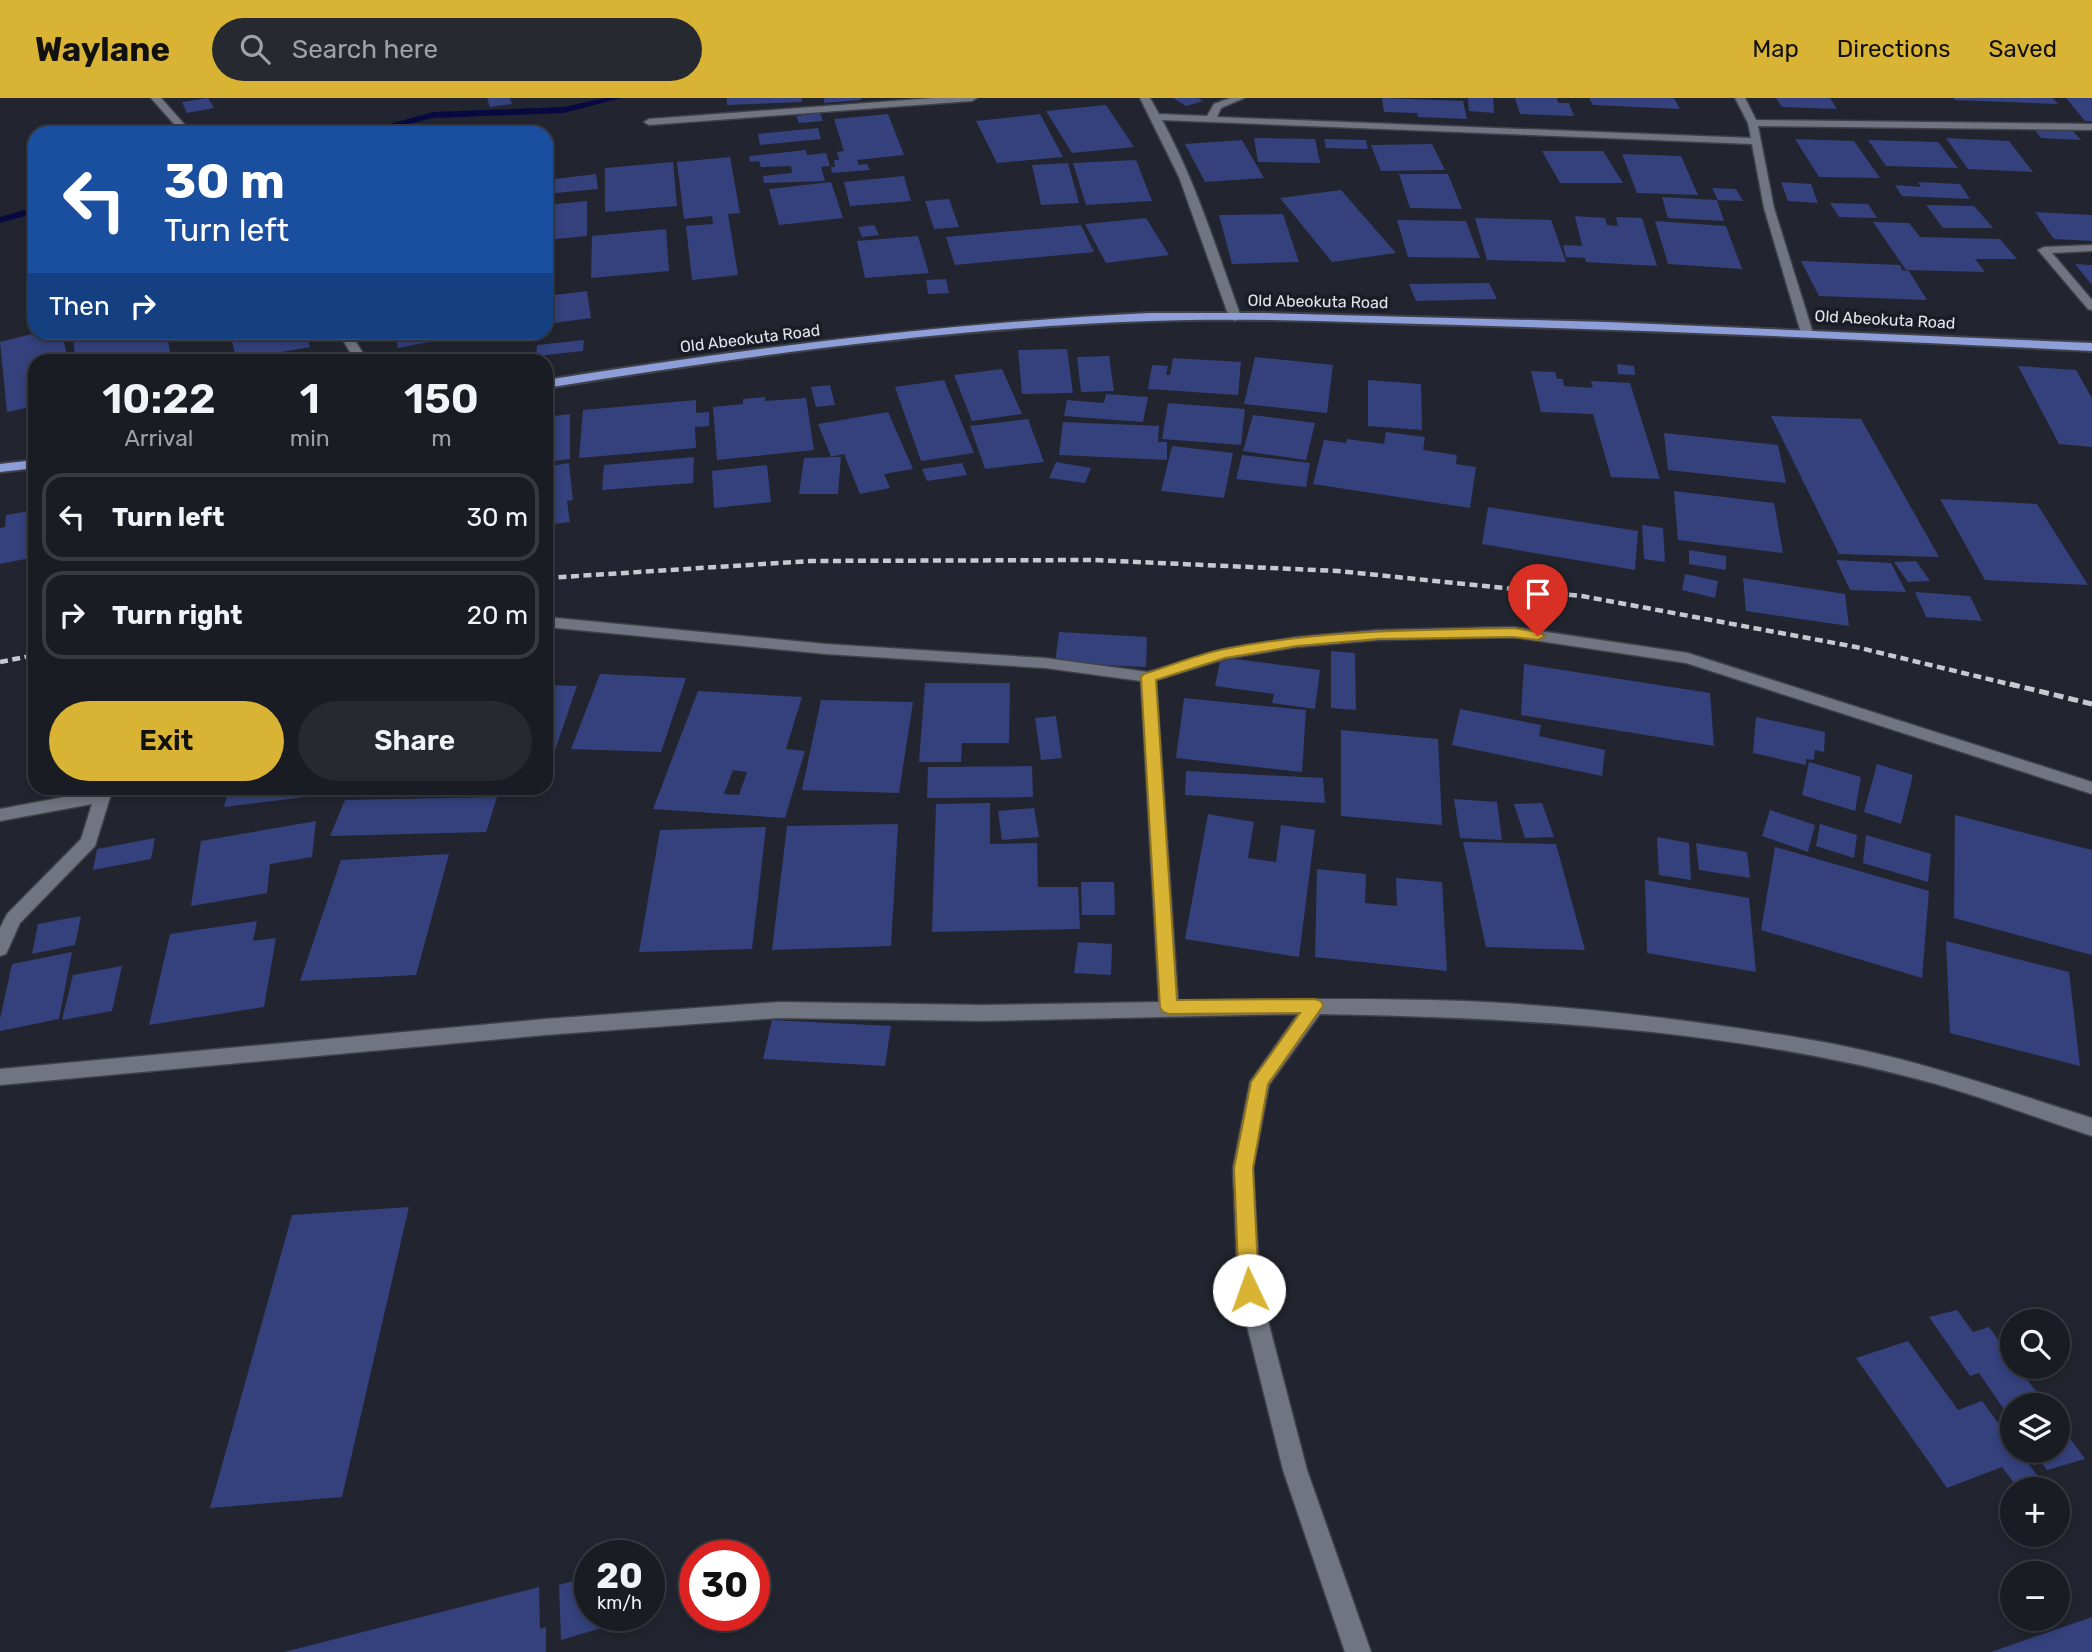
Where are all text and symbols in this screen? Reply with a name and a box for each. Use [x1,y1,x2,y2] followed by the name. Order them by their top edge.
[212,18,702,81] search box
[35,30,170,69] text: Waylane
[236,30,274,68] icon: search
[292,34,438,65] text: Search here
[1752,35,1799,63] text: Map
[1837,35,1950,63] text: Directions
[1988,35,2057,63] text: Saved
[164,152,285,210] text: 30 m
[49,154,140,245] icon: left
[164,211,289,249] text: Turn left
[124,287,162,325] icon: right
[49,291,110,322] text: Then
[1247,291,1389,312] street label: Old Abeokuta Road
[1814,306,1956,333] street label: Old Abeokuta Road
[679,320,821,357] street label: Old Abeokuta Road
[102,374,216,424] text: 10:22
[300,374,320,424] text: 1
[404,374,479,424] text: 150
[124,424,193,452] text: Arrival
[290,424,330,452] text: min
[431,424,452,452] text: m
[53,498,91,536] icon: left
[112,502,224,533] text: Turn left
[466,502,528,533] text: 30 m
[1508,564,1568,636] pin
[1519,575,1557,613] icon: arrive
[53,596,91,634] icon: right
[112,600,242,631] text: Turn right
[467,600,528,631] text: 20 m
[49,701,284,781] button: Exit
[298,701,532,781] button: Share
[1212,1253,1286,1327] position arrow
[2000,1309,2070,1631] map controls
[2000,1309,2070,1379] button: search
[2000,1393,2070,1463] button: layers
[2000,1477,2070,1547] button: +
[679,1540,770,1631] speed limit sign: 30
[596,1555,643,1597] text: 20
[2000,1561,2070,1631] button: −
[597,1592,642,1614] text: km/h

